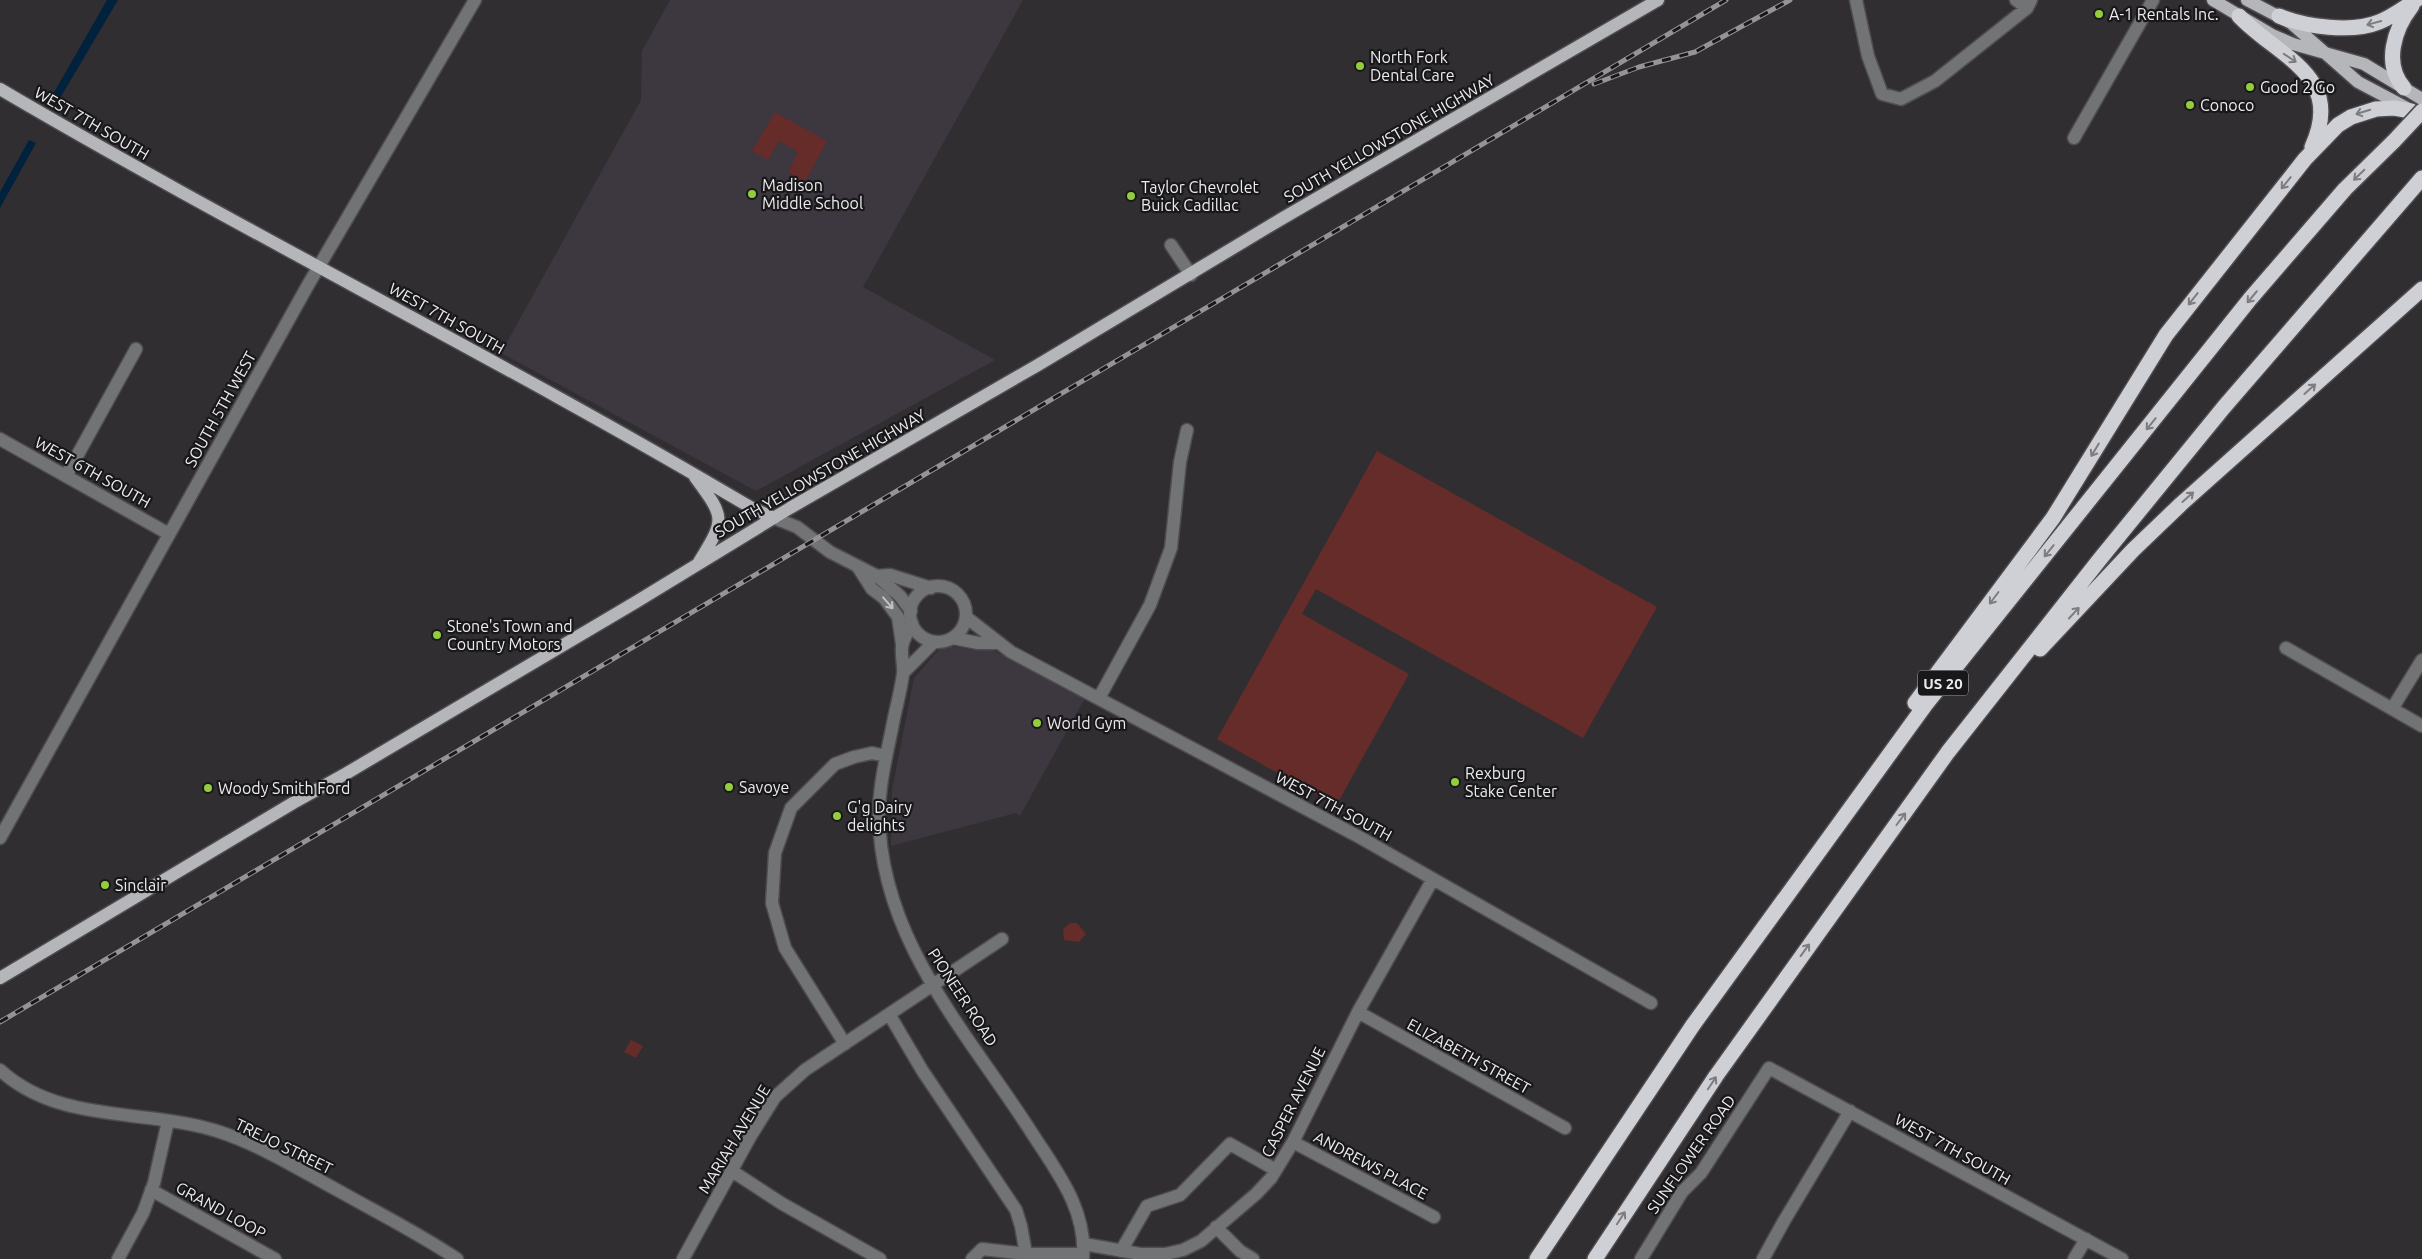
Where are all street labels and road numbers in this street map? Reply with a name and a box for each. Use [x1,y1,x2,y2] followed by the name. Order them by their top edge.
[1280,70,1498,206] street label: SOUTH YELLOWSTONE HIGHWAY
[32,83,152,163] street label: WEST 7TH SOUTH
[386,279,508,357] street label: WEST 7TH SOUTH
[181,348,259,470] street label: SOUTH 5TH WEST
[711,405,929,541] street label: SOUTH YELLOWSTONE HIGHWAY
[32,433,154,511] street label: WEST 6TH SOUTH
[1918,670,1968,696] road number: US 20
[1273,768,1395,844] street label: WEST 7TH SOUTH
[925,945,1001,1049] street label: PIONEER ROAD
[1404,1015,1534,1097] street label: ELIZABETH STREET
[1257,1044,1329,1160] street label: CASPER AVENUE
[694,1081,774,1197] street label: MARIAH AVENUE
[1643,1091,1739,1217] street label: SUNFLOWER ROAD
[1892,1110,2014,1188] street label: WEST 7TH SOUTH
[232,1115,336,1177] street label: TREJO STREET
[1311,1127,1431,1203] street label: ANDREWS PLACE
[173,1178,269,1242] street label: GRAND LOOP

